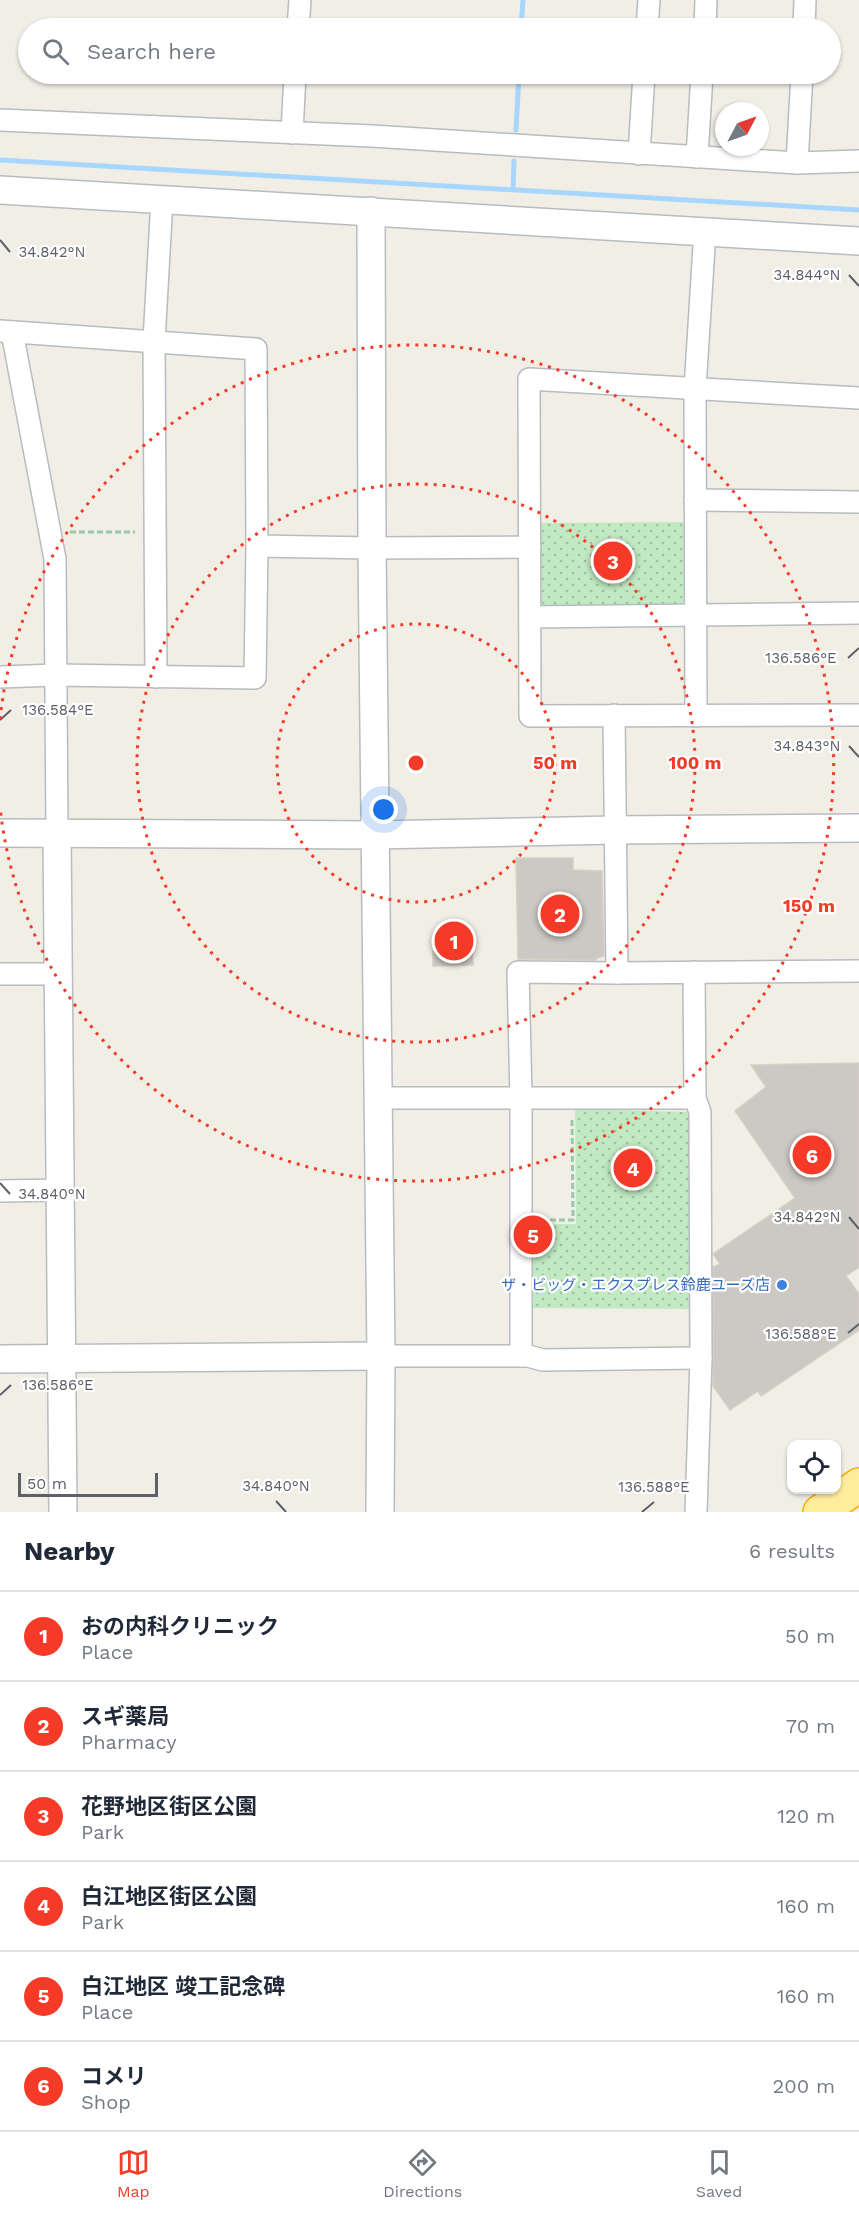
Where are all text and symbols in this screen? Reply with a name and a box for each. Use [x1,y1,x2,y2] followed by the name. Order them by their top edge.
[18,18,841,84] search box
[39,35,72,68] icon: search
[87,39,216,64] text: Search here
[715,102,769,156] north arrow
[19,243,85,261] text: 34.842°N
[773,266,841,284] text: 34.844°N
[594,538,632,584] pin: 3
[765,649,837,667] text: 136.586°E
[22,701,94,719] text: 136.584°E
[774,737,840,755] text: 34.843°N
[533,752,577,773] text: 50 m
[668,752,722,773] text: 100 m
[406,753,426,773] centre of rings
[369,795,398,824] your location
[540,892,580,936] pin: 2
[783,895,835,916] text: 150 m
[434,918,474,964] pin: 1
[792,1132,832,1178] pin: 6
[614,1146,652,1190] pin: 4
[18,1185,86,1203] text: 34.840°N
[774,1208,840,1226] text: 34.842°N
[514,1212,552,1258] pin: 5
[501,1276,770,1294] place label: ザ・ビッグ・エクスプレス鈴鹿ユーズ店
[775,1278,789,1292] marker: ザ・ビッグ・エクスプレス鈴鹿ユーズ店
[765,1325,837,1343] text: 136.588°E
[22,1376,94,1394] text: 136.586°E
[787,1440,841,1494] map controls
[787,1440,841,1494] button: locate
[18,1470,158,1498] scale bar
[27,1474,67,1493] text: 50 m
[242,1477,310,1495] text: 34.840°N
[618,1478,690,1496] text: 136.588°E
[24,1536,115,1566] text: Nearby
[749,1539,835,1563] text: 6 results
[81,1614,279,1639] text: おの内科クリニック
[39,1624,48,1648] text: 1
[785,1624,835,1648] text: 50 m
[81,1640,133,1664] text: Place
[81,1704,169,1729] text: スギ薬局
[38,1714,49,1738] text: 2
[786,1714,835,1738] text: 70 m
[81,1730,177,1754] text: Pharmacy
[81,1794,257,1819] text: 花野地区街区公園
[38,1804,49,1828] text: 3
[777,1804,835,1828] text: 120 m
[81,1820,124,1844] text: Park
[81,1884,257,1909] text: 白江地区街区公園
[37,1894,50,1918] text: 4
[777,1894,835,1918] text: 160 m
[81,1910,124,1934] text: Park
[81,1974,285,1999] text: 白江地区 竣工記念碑
[38,1984,49,2008] text: 5
[777,1984,835,2008] text: 160 m
[81,2000,133,2024] text: Place
[81,2064,147,2089] text: コメリ
[37,2074,50,2098] text: 6
[773,2074,835,2098] text: 200 m
[81,2090,131,2114] text: Shop
[117,2146,150,2201] tab: Map
[383,2146,462,2201] tab: Directions
[696,2146,742,2201] tab: Saved

